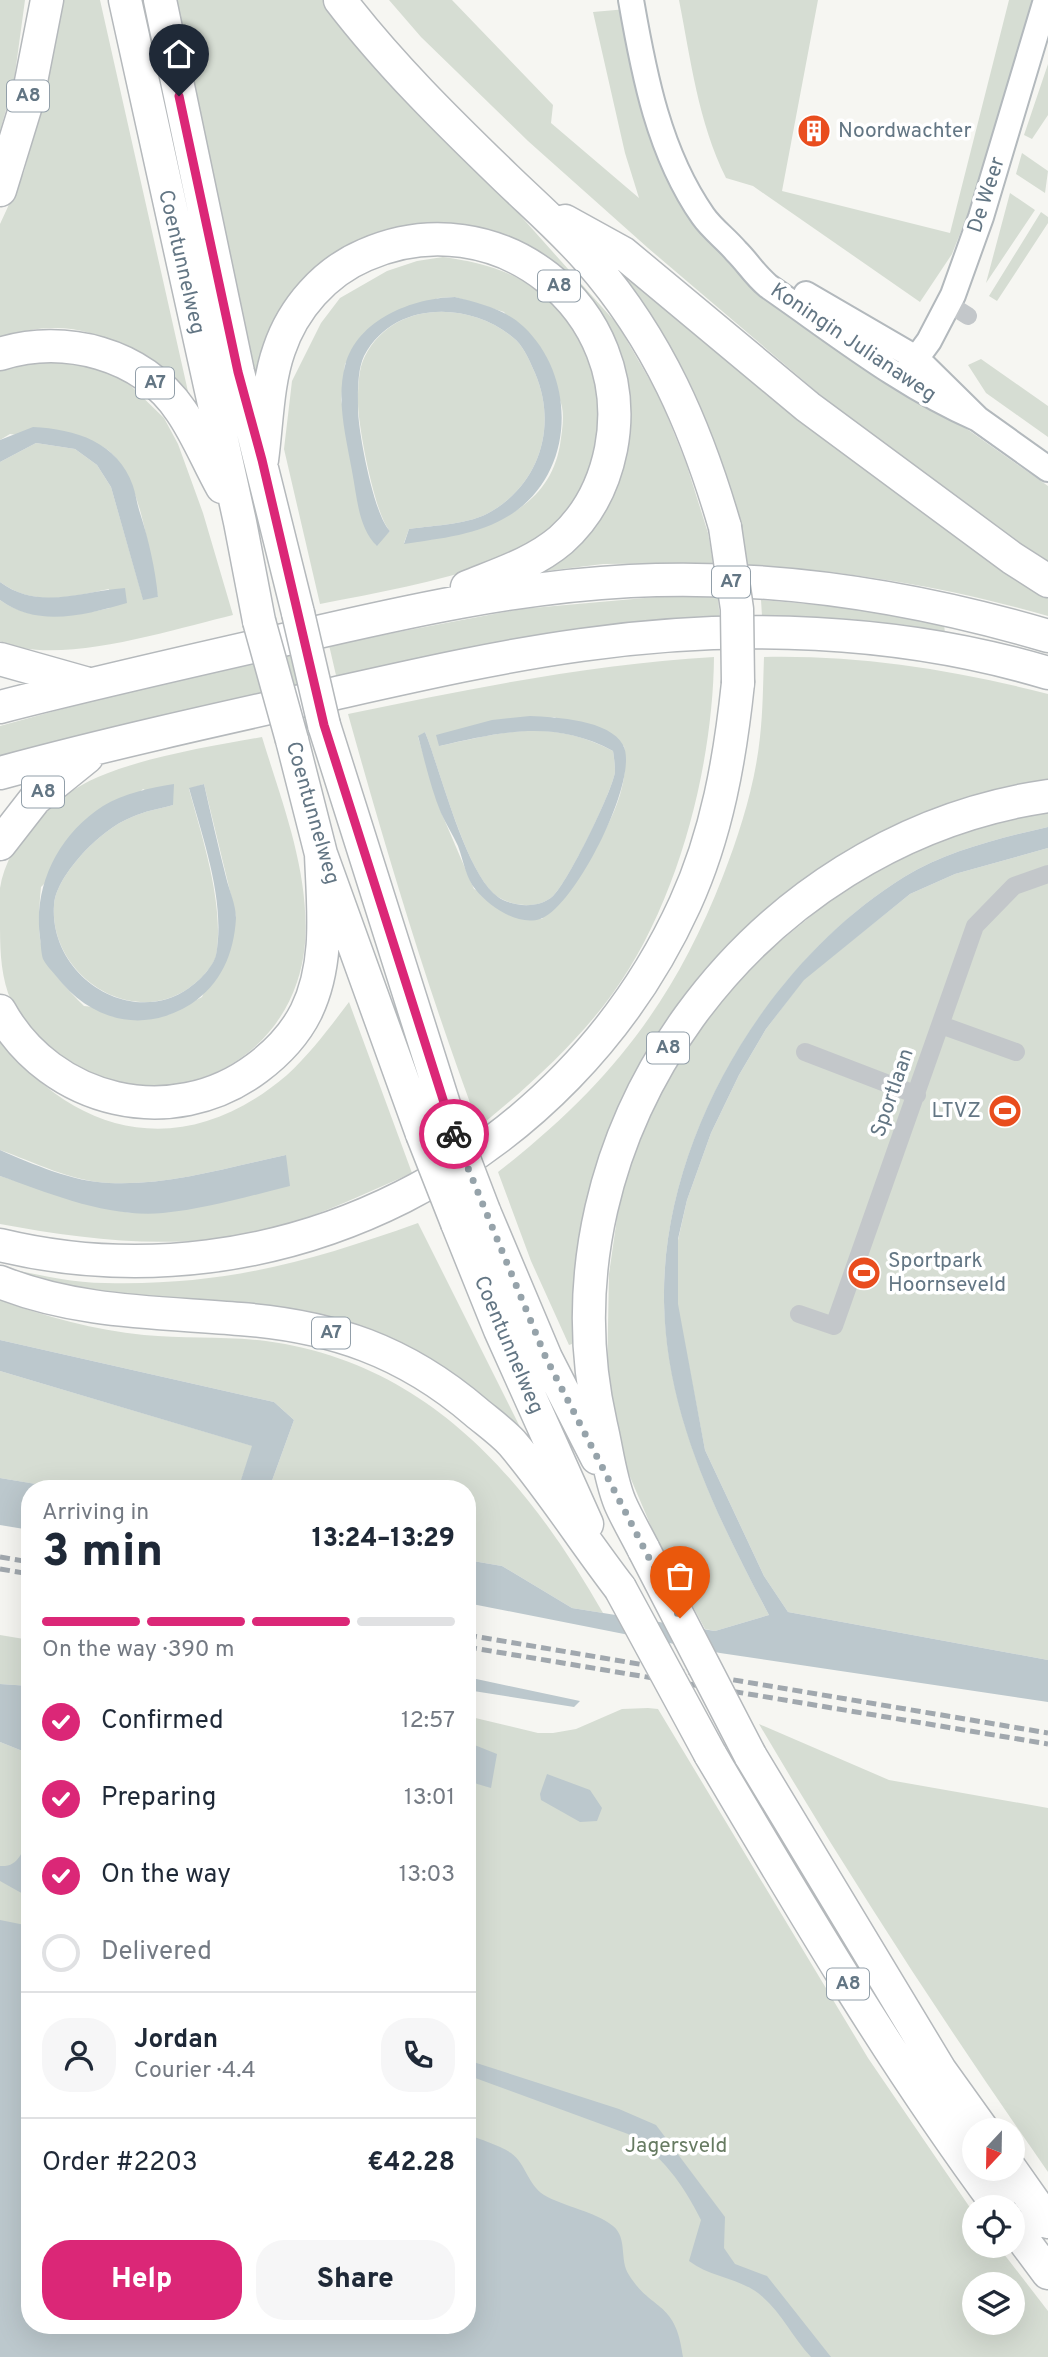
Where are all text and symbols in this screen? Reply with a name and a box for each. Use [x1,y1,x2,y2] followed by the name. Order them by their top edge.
[149,24,209,96] pin
[160,35,198,73] icon: home
[7,80,49,111] road number: A8
[795,112,833,150] building icon: Noordwachter
[838,118,972,145] place label: Noordwachter
[962,153,1012,237] street label: De Weer
[151,187,211,337] street label: Coentunnelweg
[538,270,580,302] road number: A8
[765,277,941,409] street label: Koningin Julianaweg
[136,368,174,398] road number: A7
[712,566,750,597] road number: A7
[279,738,345,888] street label: Coentunnelweg
[22,776,64,807] road number: A8
[647,1032,689,1064] road number: A8
[865,1045,921,1141] street label: Sportlaan
[986,1092,1024,1130] sports icon: LTVZ
[932,1098,981,1125] place label: LTVZ
[419,1099,489,1169] courier
[435,1115,473,1153] icon: bike
[888,1248,1006,1299] place label: Sportpark Hoornseveld
[845,1254,883,1292] sports icon: Sportpark Hoornseveld
[467,1272,549,1418] street label: Coentunnelweg
[312,1317,350,1348] road number: A7
[42,1499,149,1528] text: Arriving in
[312,1523,455,1556] text: 13:24–13:29
[42,1524,163,1583] text: 3 min
[650,1546,710,1618] pin
[661,1557,699,1595] icon: bag
[42,1636,234,1665] text: On the way · 390 m
[42,1703,80,1741] icon: check
[101,1705,224,1738] text: Confirmed
[401,1707,455,1736] text: 12:57
[42,1780,80,1818] icon: check
[101,1782,216,1815] text: Preparing
[404,1784,455,1813] text: 13:01
[42,1857,80,1895] icon: check
[101,1859,231,1892] text: On the way
[399,1861,455,1890] text: 13:03
[101,1936,212,1969] text: Delivered
[827,1968,869,2000] road number: A8
[42,2018,116,2092] button: person
[381,2018,455,2092] button: phone
[134,2024,218,2057] text: Jordan
[134,2057,256,2086] text: Courier · 4.4
[962,2118,1026,2180] north arrow
[962,2118,1025,2335] map controls
[625,2133,727,2160] park label: Jagersveld
[42,2147,198,2180] text: Order #2203
[367,2147,455,2180] text: €42.28
[962,2195,1025,2258] button: locate
[42,2240,242,2320] button: Help
[256,2240,455,2320] button: Share
[962,2272,1025,2335] button: layers

